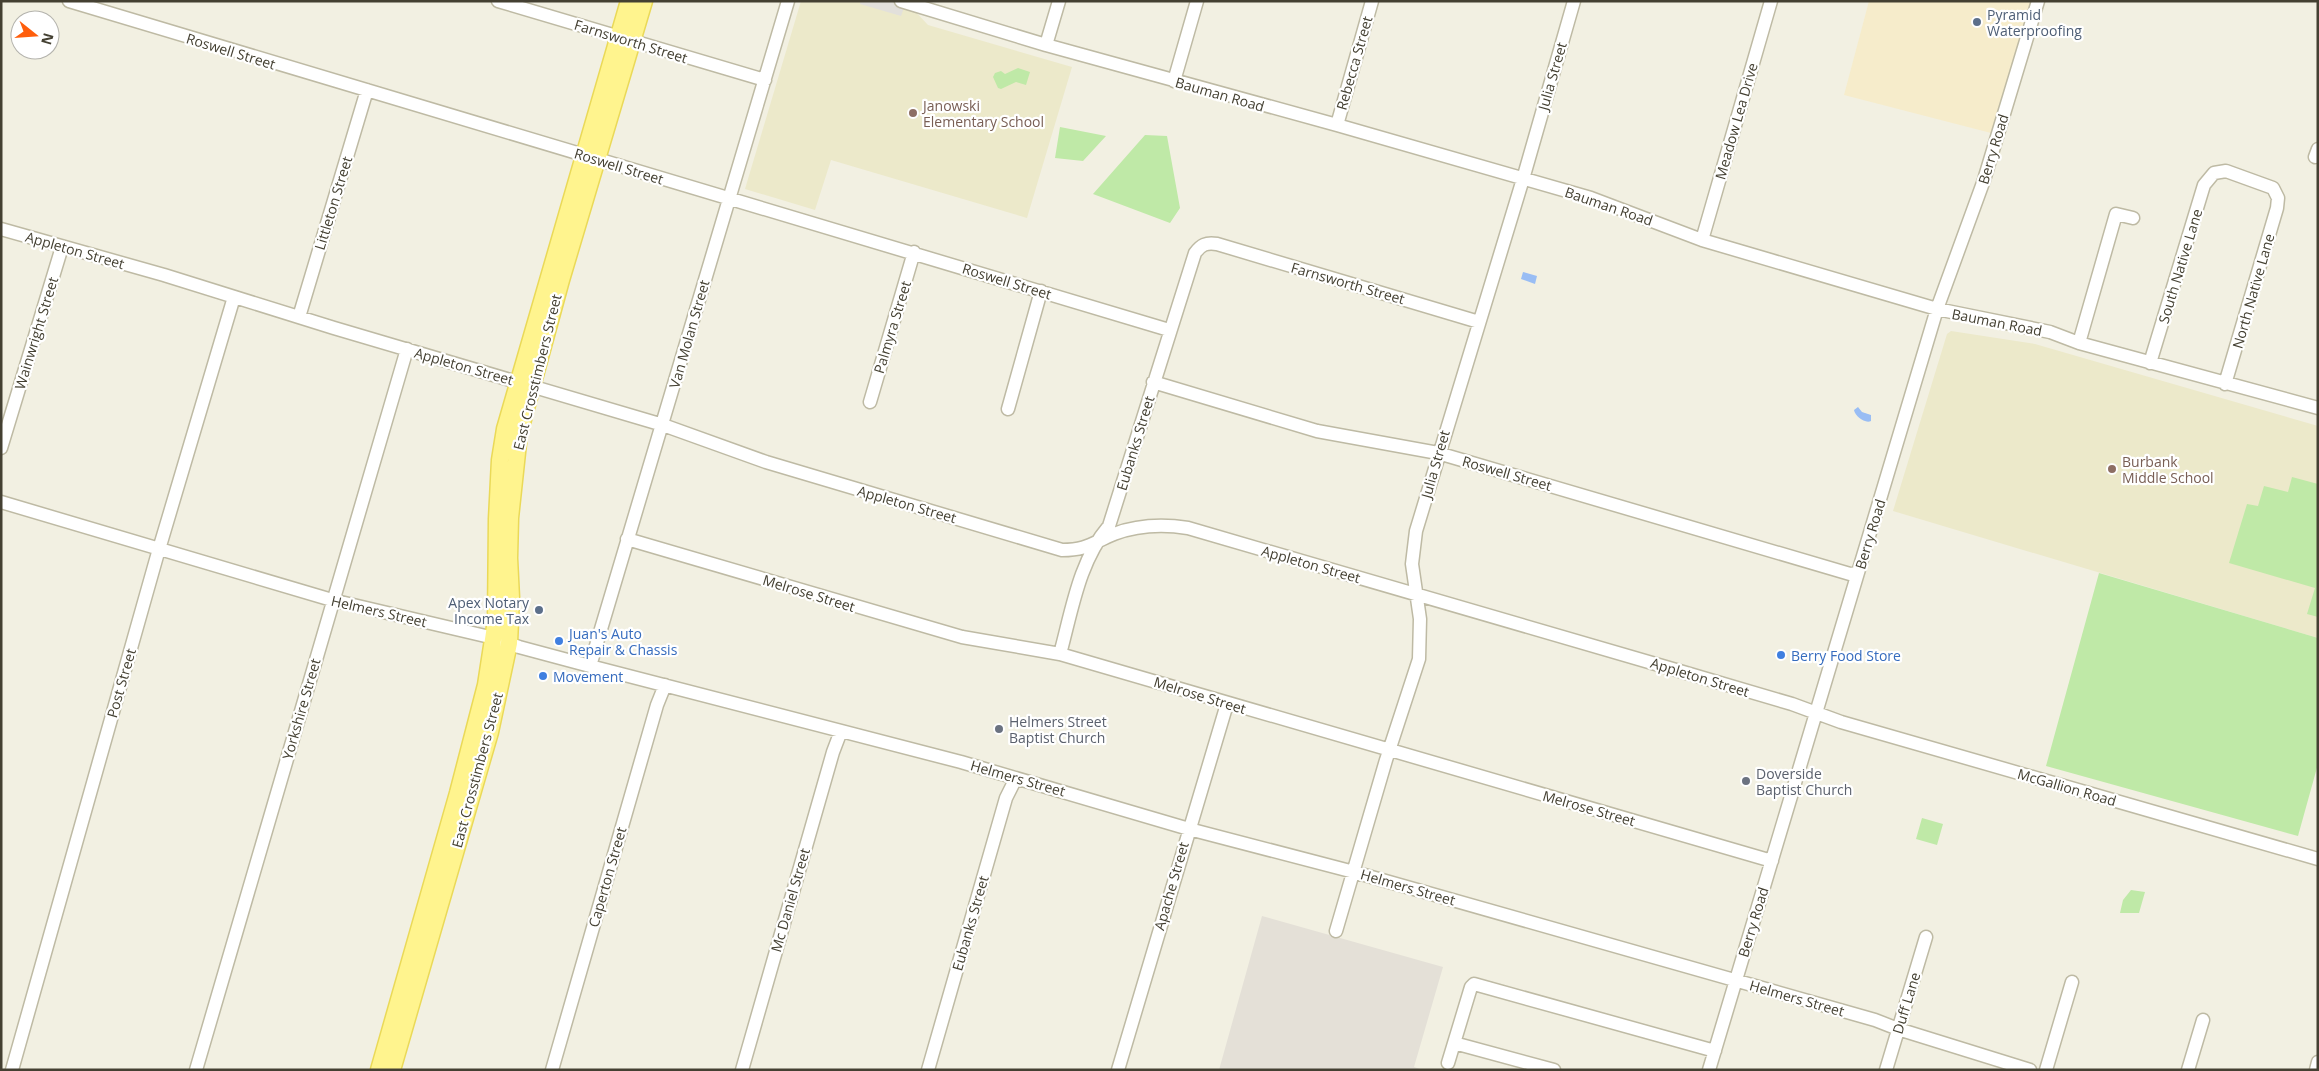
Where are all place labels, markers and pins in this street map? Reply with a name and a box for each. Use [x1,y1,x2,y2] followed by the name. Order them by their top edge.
[1987,5,2082,40] place label: Pyramid Waterproofing
[1971,16,1983,28] marker: Pyramid Waterproofing
[921,96,1044,131] place label: Janowski Elementary School
[907,107,919,119] marker: Janowski Elementary School
[2122,452,2214,487] place label: Burbank Middle School
[2106,463,2118,475] marker: Burbank Middle School
[448,593,530,628] place label: Apex Notary Income Tax
[533,604,545,616] marker: Apex Notary Income Tax
[567,624,678,659] place label: Juan's Auto Repair & Chassis
[553,635,565,647] marker: Juan's Auto Repair & Chassis
[1791,646,1901,665] place label: Berry Food Store
[1775,649,1787,661] marker: Berry Food Store
[553,667,623,686] place label: Movement
[537,670,549,682] marker: Movement
[1009,712,1107,747] place label: Helmers Street Baptist Church
[993,723,1005,735] marker: Helmers Street Baptist Church
[1756,764,1852,799] place label: Doverside Baptist Church
[1740,775,1752,787] marker: Doverside Baptist Church

